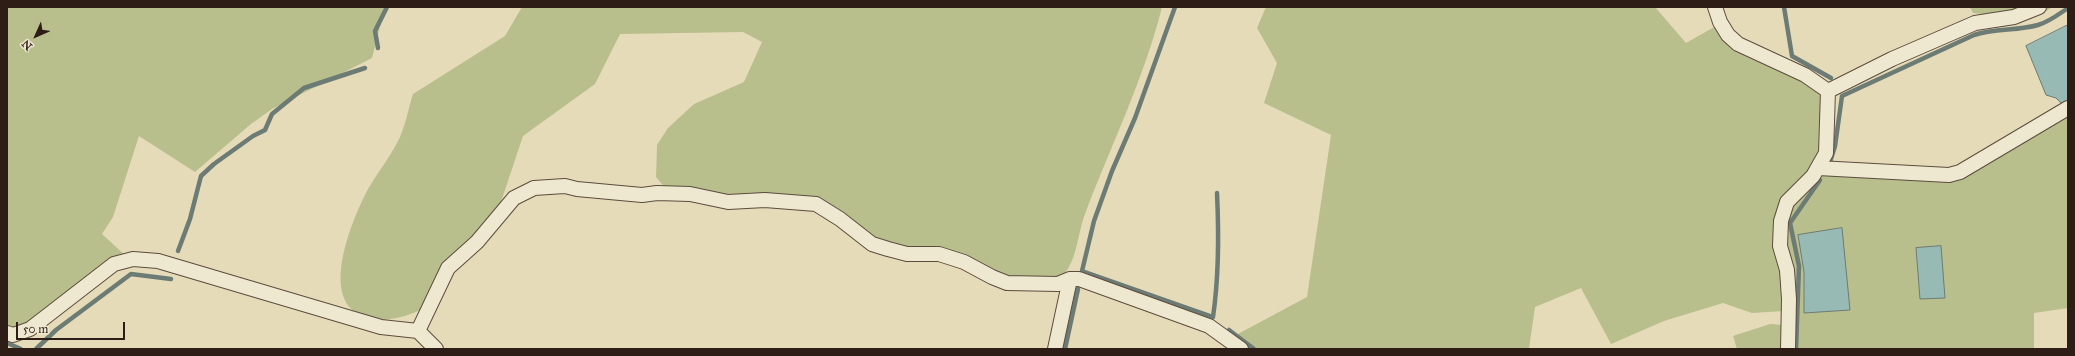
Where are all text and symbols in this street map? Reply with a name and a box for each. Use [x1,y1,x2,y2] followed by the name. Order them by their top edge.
[16,16,56,56] north arrow
[19,37,35,53] text: N
[18,314,127,340] scale bar
[23,322,48,336] text: 50 m

